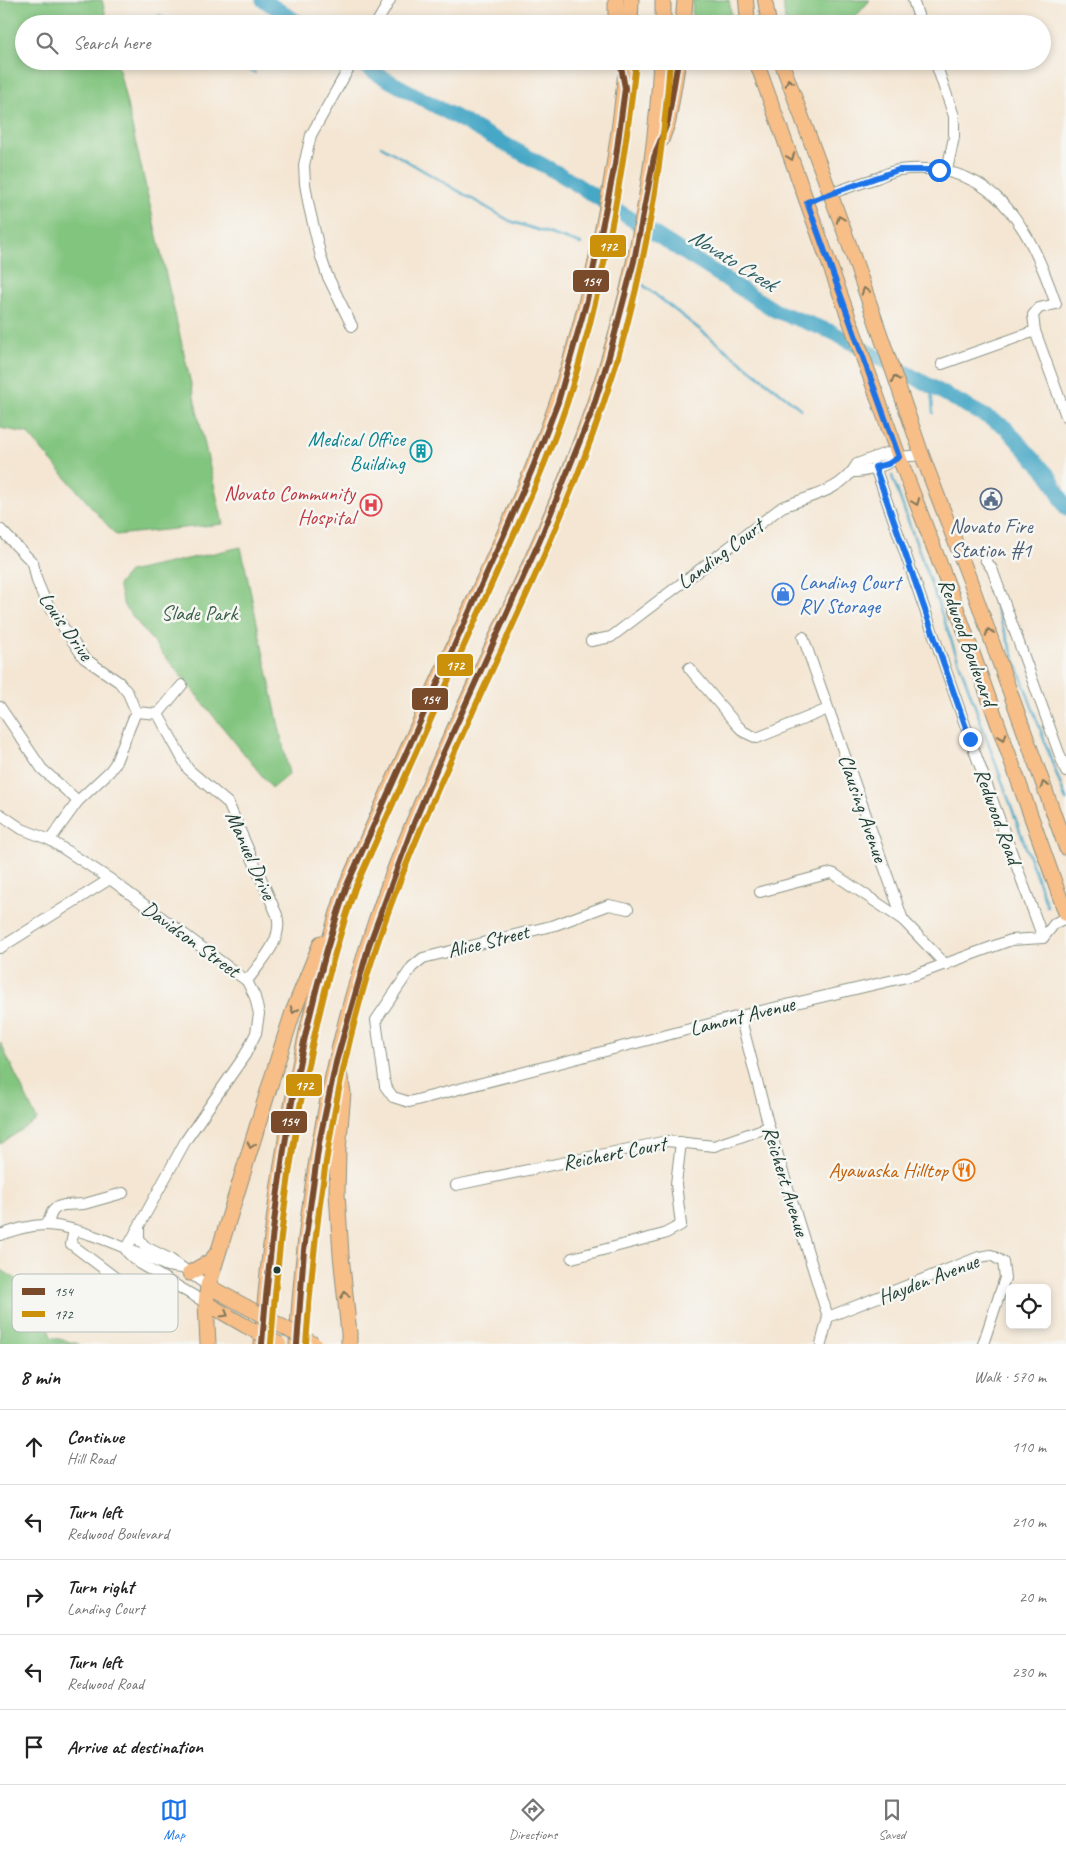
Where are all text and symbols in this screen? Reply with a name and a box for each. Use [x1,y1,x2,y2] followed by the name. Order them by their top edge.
[15,15,1051,70] search box
[33,29,61,57] icon: search
[73,31,150,55] text: Search here
[785,78,795,86] one-way arrow
[785,152,795,161] one-way arrow
[928,159,951,182] route start
[836,215,846,224] one-way arrow
[683,222,785,300] water label: Novato Creek
[589,234,627,258] line badge: 172
[599,238,619,255] text: 172
[572,269,610,293] line badge: 154
[582,273,602,290] text: 154
[861,287,871,295] one-way arrow
[891,375,901,384] one-way arrow
[308,426,407,476] place label: Medical Office Building
[409,439,433,463] building icon: Medical Office Building
[224,480,358,530] place label: Novato Community Hospital
[979,487,1003,511] public building icon: Novato Fire Station #1
[359,493,383,517] hospital icon: Novato Community Hospital
[910,497,921,506] one-way arrow
[672,511,771,595] street label: Landing Court
[950,513,1034,563] place label: Novato Fire Station #1
[799,569,903,619] place label: Landing Court RV Storage
[933,575,1004,713] street label: Redwood Boulevard
[771,582,795,606] shop icon: Landing Court RV Storage
[33,587,100,666] street label: Louis Drive
[161,600,239,626] park label: Slade Park
[985,629,995,637] one-way arrow
[436,653,474,677] line badge: 172
[446,657,466,674] text: 172
[411,687,449,711] line badge: 154
[421,691,441,708] text: 154
[959,728,982,751] route end
[997,732,1007,741] one-way arrow
[832,751,894,866] street label: Clausing Avenue
[969,764,1029,871] street label: Redwood Road
[1040,782,1050,790] one-way arrow
[220,807,283,905] street label: Manuel Drive
[137,895,247,984] street label: Davidson Street
[445,918,533,964] street label: Alice Street
[687,990,798,1042] street label: Lamont Avenue
[290,1005,300,1013] one-way arrow
[285,1073,323,1097] line badge: 172
[295,1077,315,1094] text: 172
[270,1110,308,1134] line badge: 154
[280,1113,300,1130] text: 154
[757,1123,815,1240] street label: Reichert Avenue
[560,1130,671,1176] street label: Reichert Court
[246,1140,256,1148] one-way arrow
[828,1157,949,1183] place label: Ayawaska Hilltop
[952,1158,976,1182] restaurant icon: Ayawaska Hilltop
[874,1248,983,1310] street label: Hayden Avenue
[272,1265,282,1275] unlabelled marker
[12,1274,178,1332] legend
[54,1283,75,1300] text: 154
[1006,1284,1051,1329] map controls
[1006,1284,1051,1329] button: locate
[340,1291,351,1299] one-way arrow
[54,1306,75,1323] text: 172
[219,1308,228,1318] one-way arrow
[20,1364,60,1390] text: 8 min
[974,1367,1046,1387] text: Walk · 570 m
[67,1425,124,1449] text: Continue
[20,1433,48,1461] icon: ahead
[1012,1437,1046,1457] text: 110 m
[67,1449,115,1469] text: Hill Road
[67,1500,122,1524] text: Turn left
[20,1508,48,1536] icon: left
[1012,1512,1046,1532] text: 210 m
[67,1524,169,1544] text: Redwood Boulevard
[67,1575,134,1599] text: Turn right
[20,1583,48,1611] icon: right
[1019,1587,1046,1607] text: 20 m
[67,1599,144,1619] text: Landing Court
[67,1650,122,1674] text: Turn left
[20,1658,48,1686] icon: left
[1012,1662,1046,1682] text: 230 m
[67,1674,143,1694] text: Redwood Road
[20,1733,48,1761] icon: arrive
[67,1735,203,1759] text: Arrive at destination
[160,1796,188,1843] tab: Map
[509,1796,557,1843] tab: Directions
[878,1796,906,1843] tab: Saved

